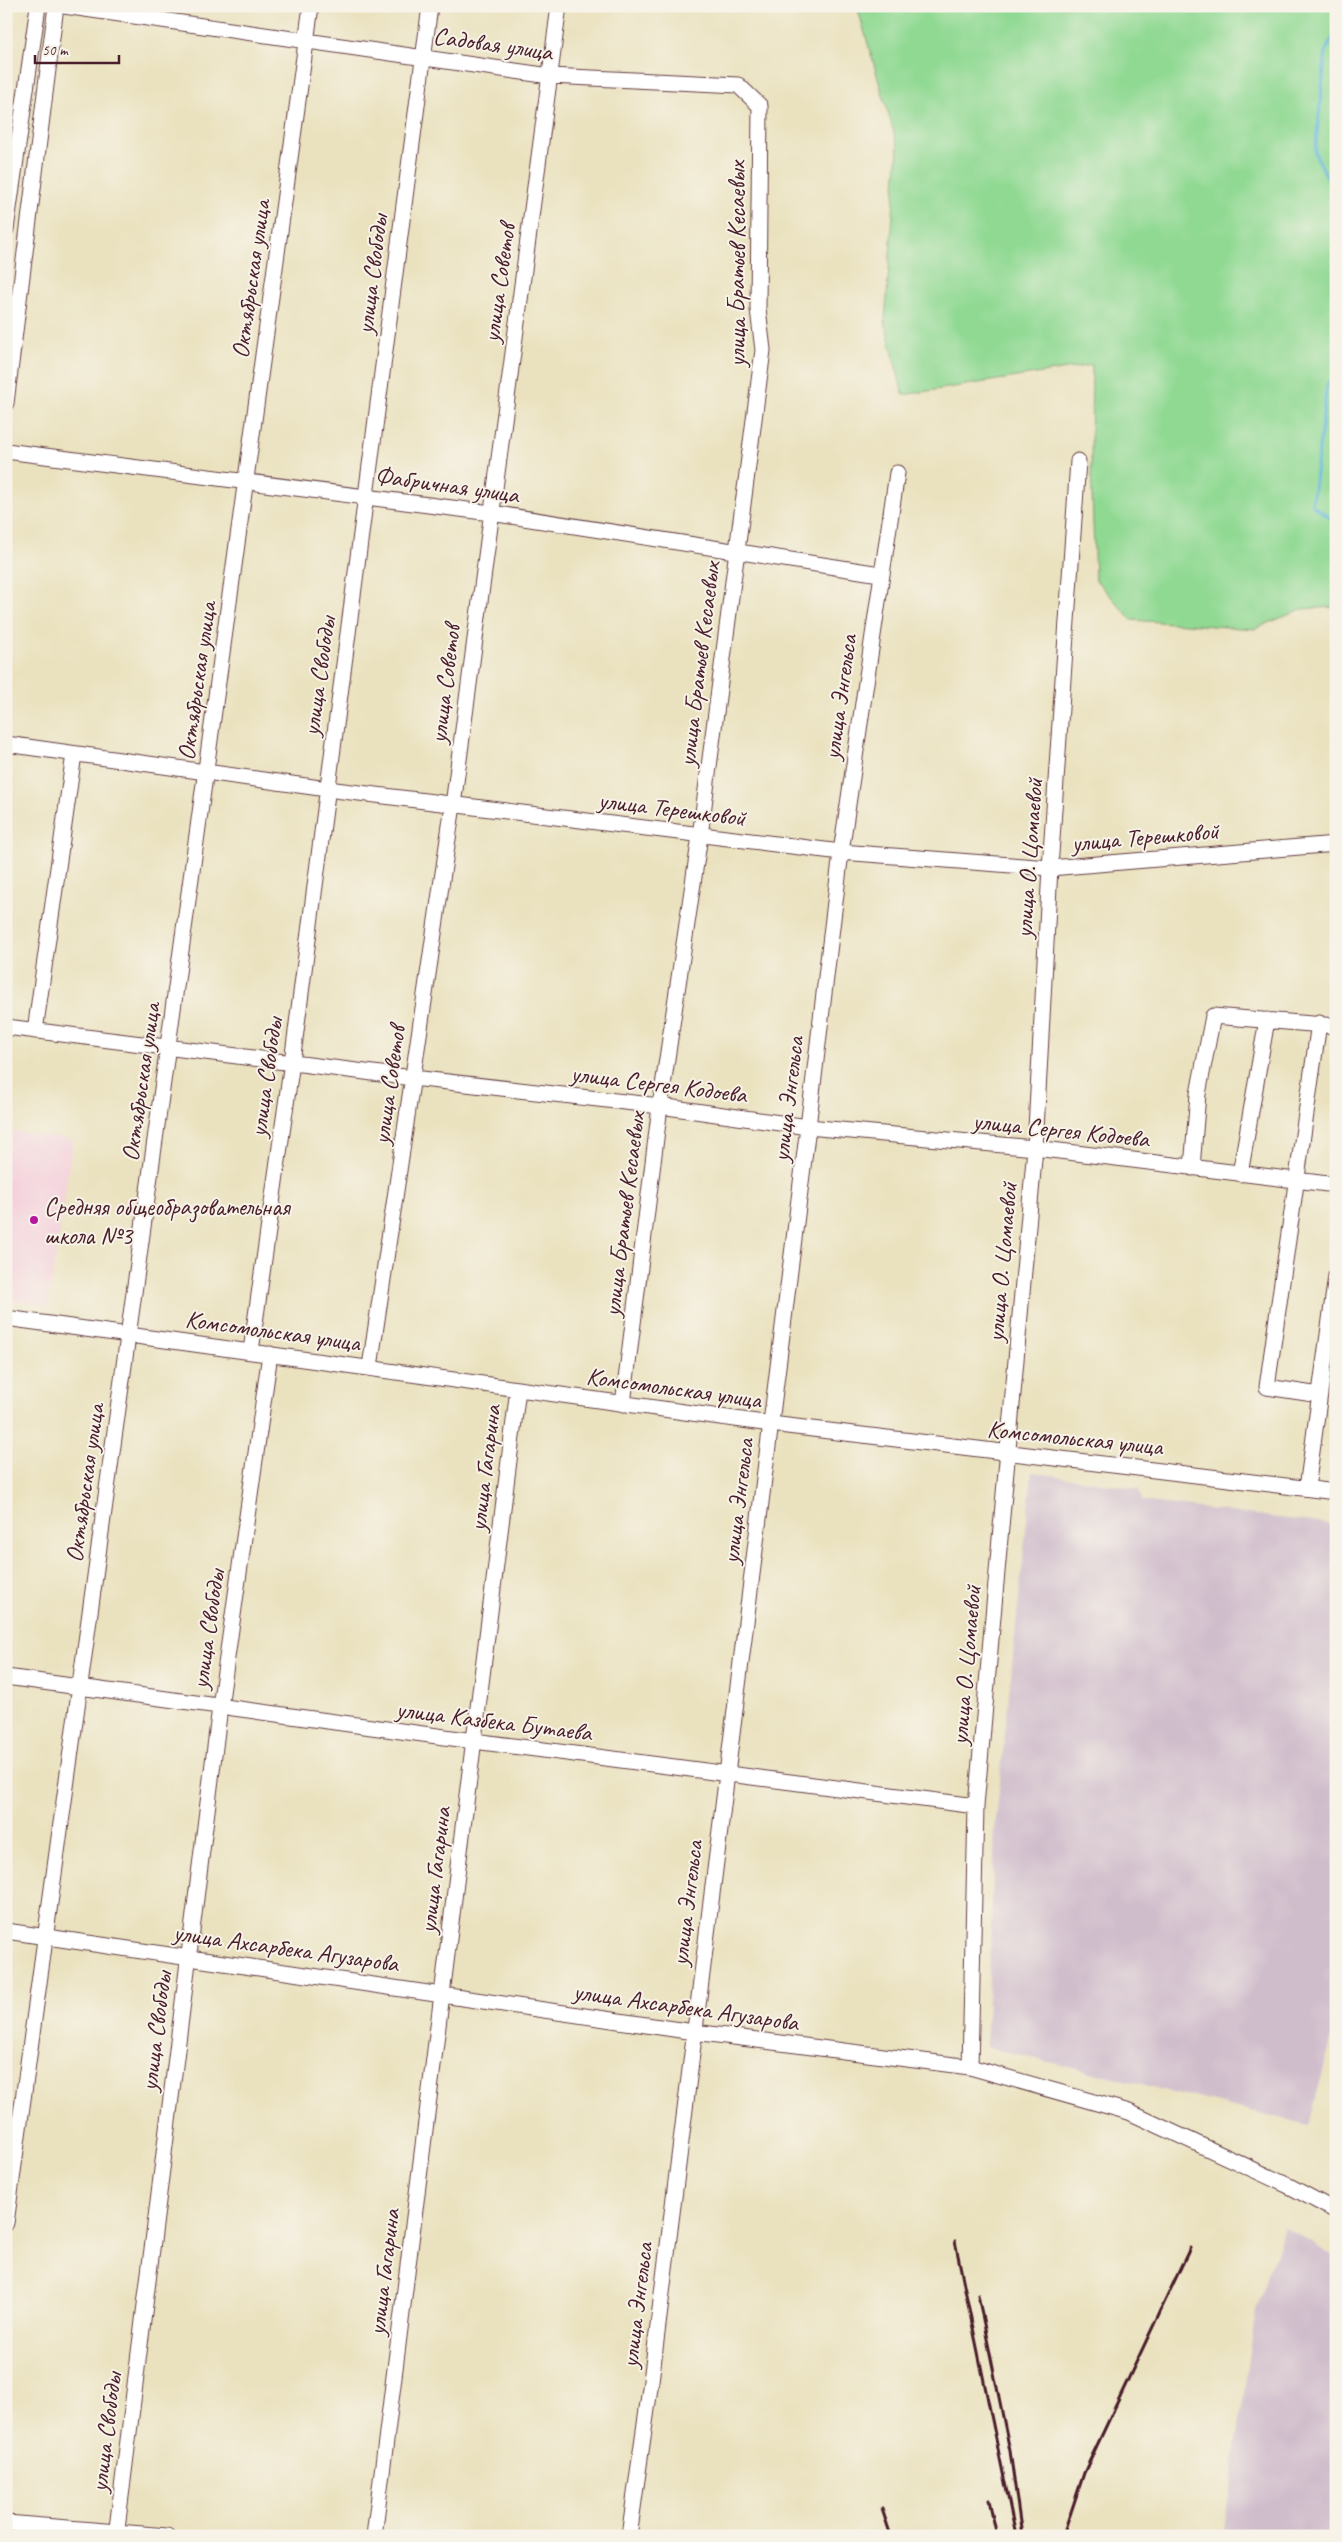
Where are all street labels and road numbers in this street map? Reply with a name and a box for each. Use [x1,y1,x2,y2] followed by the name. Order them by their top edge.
[431,20,557,68] street label: Садовая улица
[721,159,753,369] street label: улица Братьев Кесаевых
[224,195,278,360] street label: Октябрьская улица
[349,211,395,338] street label: улица Свободы
[475,217,524,346] street label: улица Советов
[373,459,523,511] street label: Фабричная улица
[670,558,728,770] street label: улица Братьев Кесаевых
[170,597,224,762] street label: Октябрьская улица
[294,613,343,740] street label: улица Свободы
[422,618,469,747] street label: улица Советов
[815,631,865,764] street label: улица Энгельса
[1007,776,1051,941] street label: улица О. Цомаевой
[595,784,749,834] street label: улица Терешковой
[1068,814,1222,860] street label: улица Терешковой
[114,998,168,1163] street label: Октябрьская улица
[241,1014,290,1141] street label: улица Свободы
[365,1019,414,1148] street label: улица Советов
[764,1033,812,1165] street label: улица Энгельса
[567,1057,751,1111] street label: улица Сергея Кодоева
[969,1105,1153,1155] street label: улица Сергея Кодоева
[595,1108,653,1320] street label: улица Братьев Кесаевых
[979,1179,1025,1345] street label: улица О. Цомаевой
[183,1303,364,1359] street label: Комсомольская улица
[584,1360,765,1416] street label: Комсомольская улица
[58,1399,112,1564] street label: Октябрьская улица
[461,1401,509,1535] street label: улица Гагарина
[986,1413,1166,1463] street label: Комсомольская улица
[714,1435,762,1567] street label: улица Энгельса
[183,1566,232,1693] street label: улица Свободы
[943,1582,989,1748] street label: улица О. Цомаевой
[392,1693,595,1749] street label: улица Казбека Бутаева
[411,1803,459,1937] street label: улица Гагарина
[663,1837,711,1969] street label: улица Энгельса
[169,1916,402,1980] street label: улица Ахсарбека Агузарова
[133,1968,179,2095] street label: улица Свободы
[569,1975,802,2039] street label: улица Ахсарбека Агузарова
[360,2205,408,2339] street label: улица Гагарина
[613,2239,661,2371] street label: улица Энгельса
[83,2369,129,2496] street label: улица Свободы

